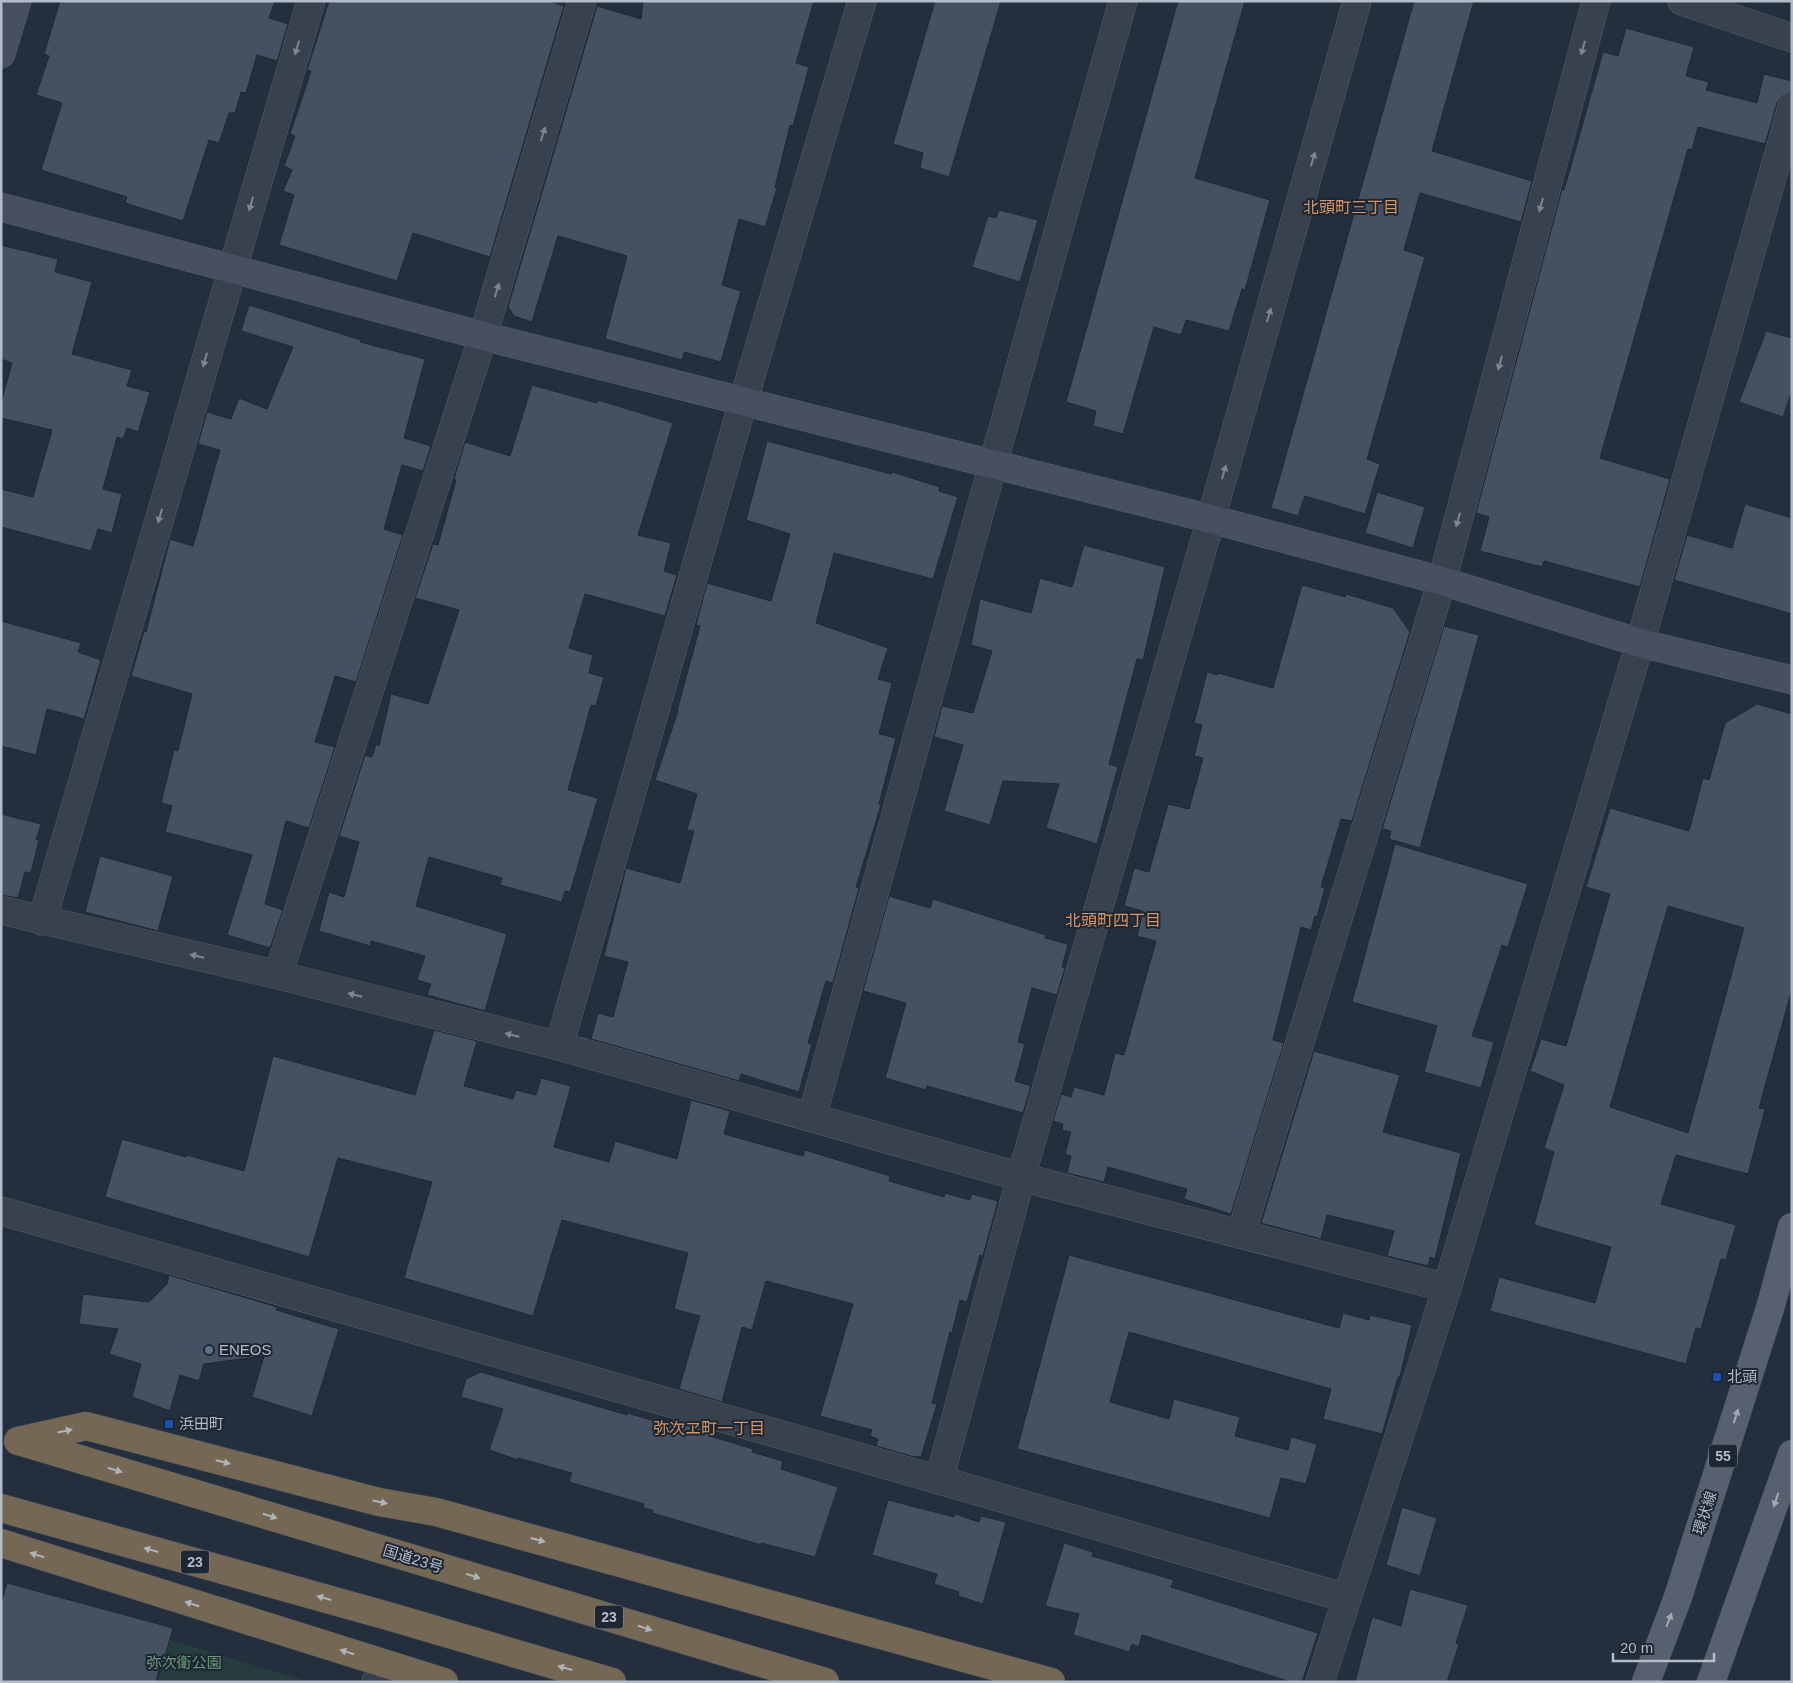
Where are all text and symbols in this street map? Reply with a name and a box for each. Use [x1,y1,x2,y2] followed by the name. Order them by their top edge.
[293,40,301,56] one-way arrow
[1579,41,1587,56] one-way arrow
[539,126,547,141] one-way arrow
[1309,151,1317,166] one-way arrow
[247,196,255,211] one-way arrow
[1537,198,1545,213] one-way arrow
[1303,199,1399,216] district label: 北頭町三丁目
[493,282,501,297] one-way arrow
[1265,308,1273,323] one-way arrow
[201,352,209,367] one-way arrow
[1496,355,1504,370] one-way arrow
[1221,464,1229,479] one-way arrow
[155,508,163,523] one-way arrow
[1454,512,1462,527] one-way arrow
[1065,912,1161,929] district label: 北頭町四丁目
[188,952,204,960] one-way arrow
[347,990,362,998] one-way arrow
[505,1030,520,1038] one-way arrow
[219,1341,272,1358] place label: ENEOS
[203,1344,215,1356] marker: ENEOS
[1727,1368,1757,1385] place label: 北頭
[1711,1371,1723,1383] marker: 北頭
[1733,1408,1740,1423] one-way arrow
[179,1415,224,1432] place label: 浜田町
[163,1418,175,1430] marker: 浜田町
[653,1420,765,1437] district label: 弥次ヱ町一丁目
[58,1427,73,1435] one-way arrow
[1709,1444,1737,1468] road number: 55
[215,1458,230,1466] one-way arrow
[107,1466,122,1474] one-way arrow
[1689,1489,1720,1537] street label: 環状線
[1771,1493,1779,1508] one-way arrow
[373,1498,389,1506] one-way arrow
[263,1512,278,1520] one-way arrow
[531,1536,546,1544] one-way arrow
[381,1541,445,1576] street label: 国道23号
[143,1545,158,1553] one-way arrow
[29,1550,44,1558] one-way arrow
[181,1550,209,1574] road number: 23
[465,1573,480,1581] one-way arrow
[317,1594,332,1602] one-way arrow
[184,1599,199,1607] one-way arrow
[595,1605,623,1628] road number: 23
[1665,1612,1673,1627] one-way arrow
[638,1624,653,1632] one-way arrow
[1613,1630,1714,1662] scale bar
[1620,1639,1653,1656] text: 20 m
[339,1648,354,1656] one-way arrow
[146,1654,222,1671] park label: 弥次衛公園
[557,1664,572,1672] one-way arrow

